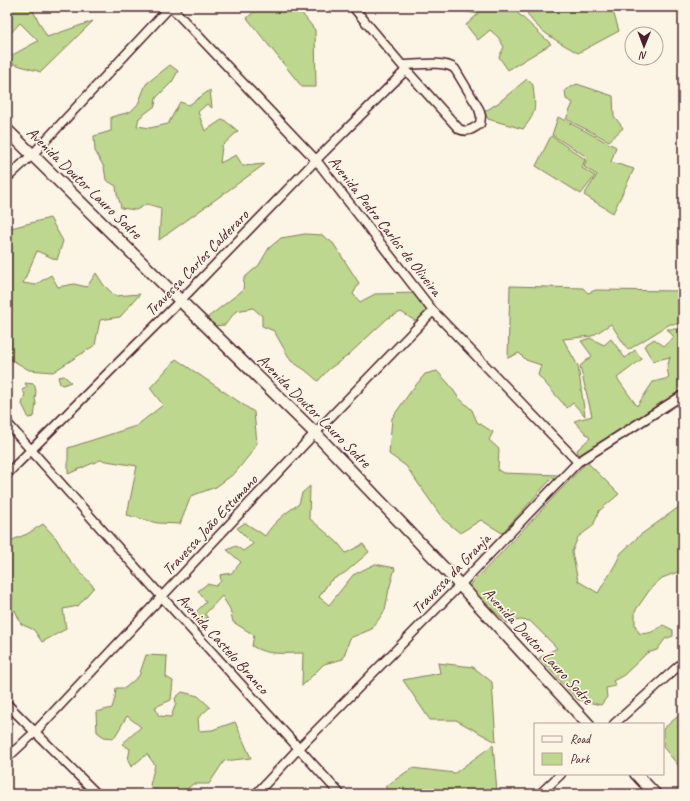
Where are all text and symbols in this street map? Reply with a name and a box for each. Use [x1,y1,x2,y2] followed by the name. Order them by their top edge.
[624,26,664,66] north arrow
[638,49,647,63] text: N
[22,123,147,244] street label: Avenida Doutor Lauro Sodre
[324,152,447,301] street label: Avenida Pedro Carlos de Oliveira
[141,205,254,320] street label: Travessa Carlos Calderaro
[253,350,376,473] street label: Avenida Doutor Lauro Sodre
[158,469,263,580] street label: Travessa João Estumano
[407,528,496,619] street label: Travessa da Granja
[479,583,599,710] street label: Avenida Doutor Lauro Sodre
[173,590,275,700] street label: Avenida Castelo Branco
[534,723,664,775] legend
[570,731,592,747] text: Road
[570,751,591,767] text: Park

